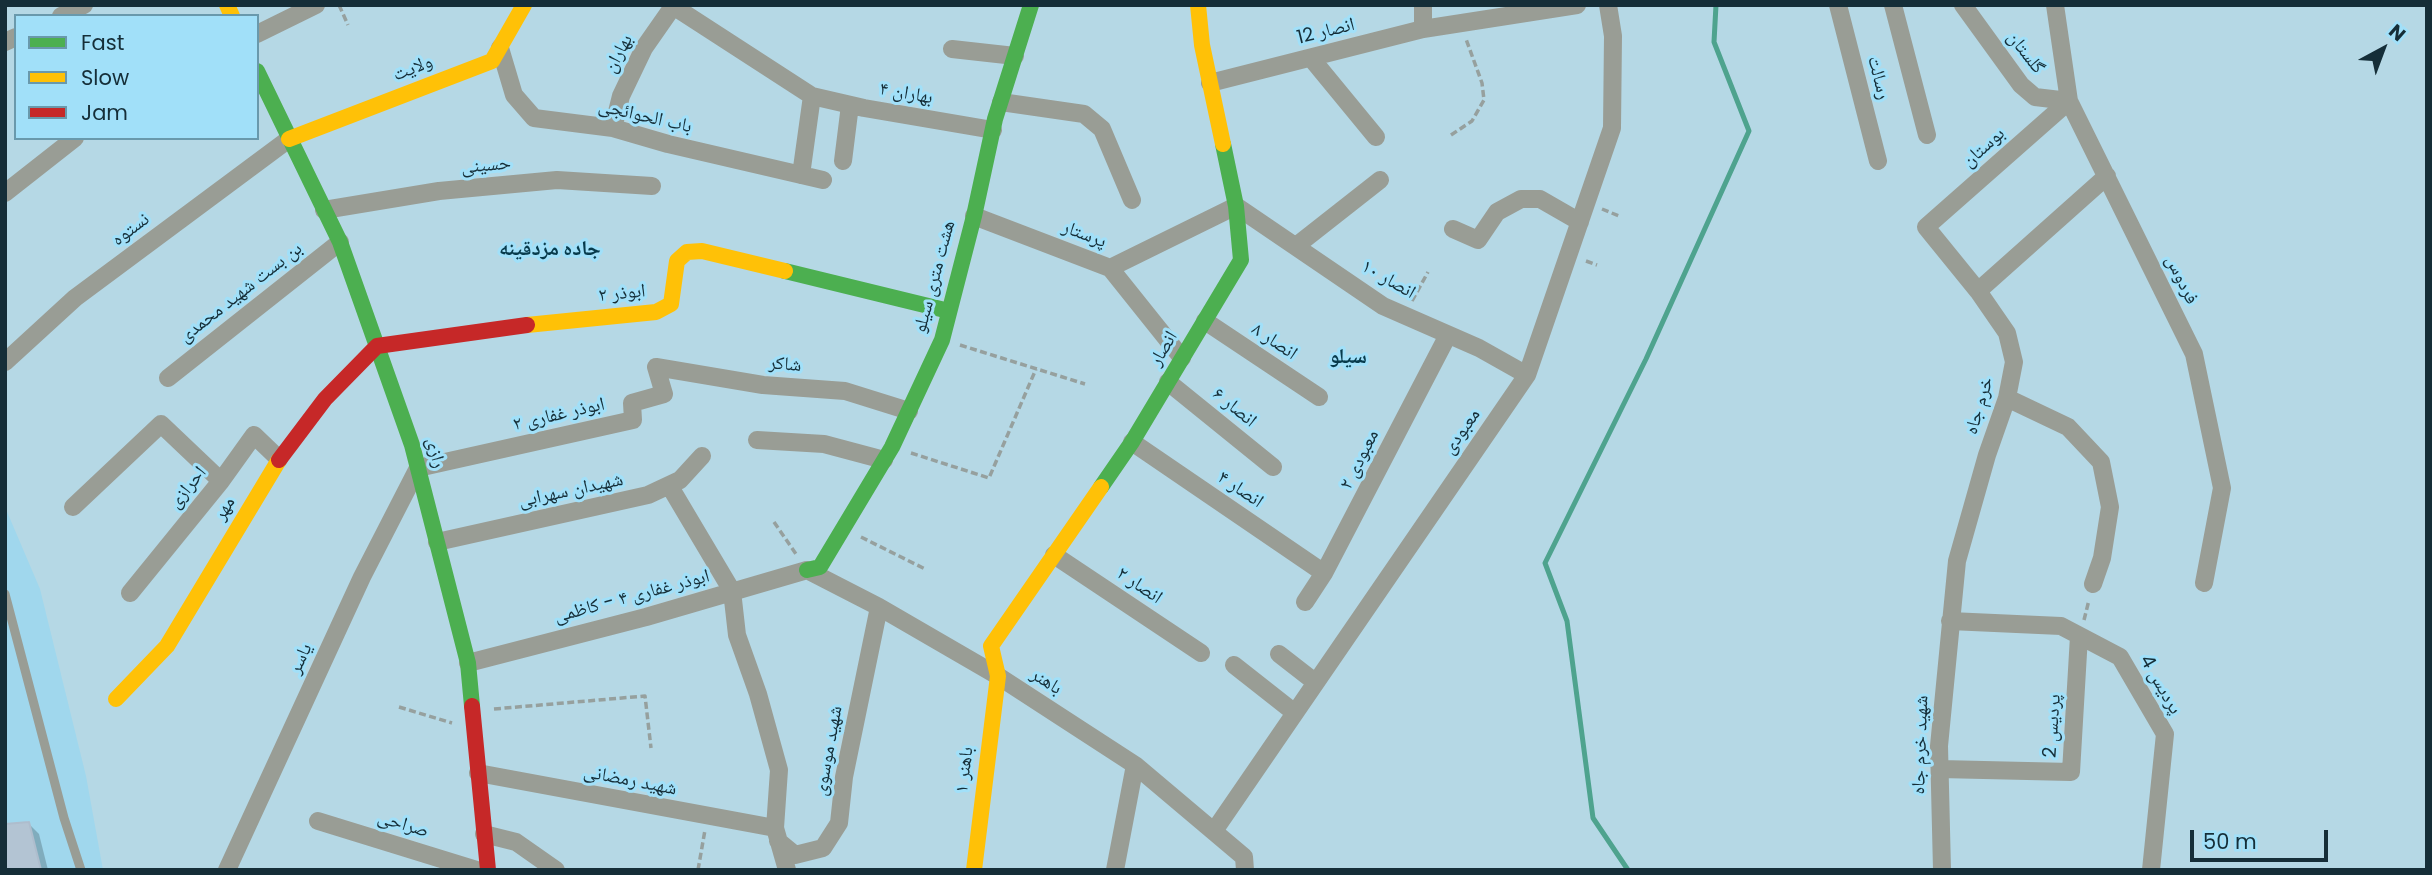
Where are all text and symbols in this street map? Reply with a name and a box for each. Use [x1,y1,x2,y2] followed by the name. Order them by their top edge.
[14,14,259,140] legend
[1295,14,1357,50] street label: انصار 12
[2348,14,2418,84] north arrow
[2383,18,2411,48] text: N
[2001,27,2049,79] street label: گلستان
[81,28,124,57] text: Fast
[599,31,639,77] street label: بهاران
[390,51,436,87] street label: ولایت
[1862,54,1894,102] street label: رسالت
[81,63,129,92] text: Slow
[877,78,935,110] street label: بهاران ۴
[596,95,694,139] street label: باب الحوائجی
[81,98,128,127] text: Jam
[1958,123,2010,173] street label: بوستان
[460,152,512,180] street label: حسینی
[108,208,154,252] street label: نستوه
[1059,216,1109,254] street label: پرستار
[909,218,961,336] street label: هشت متری سیلو
[499,237,601,263] district label: جاده مزدقینه
[175,238,307,348] street label: بن بست شهید محمدی
[2159,252,2203,308] street label: فردوس
[1357,255,1419,305] street label: انصار ۱۰
[597,280,647,308] street label: ابوذر ۲
[1247,318,1301,366] street label: انصار ۸
[1145,327,1183,371] street label: انصار
[1329,345,1367,371] district label: سیلو
[768,352,802,378] street label: شاکر
[1961,375,1999,437] street label: خرم جاه
[1207,383,1261,433] street label: انصار ۶
[511,393,607,437] street label: ابوذر غفاری ۲
[1438,405,1486,459] street label: معبودی
[1335,426,1385,494] street label: معبودی ۲
[420,435,450,471] street label: رازی
[164,462,212,514] street label: احرازی
[1213,466,1267,514] street label: انصار ۴
[517,469,625,513] street label: شهیدان سهرابی
[209,493,241,525] street label: مهر
[1112,562,1166,610] street label: انصار ۲
[552,565,712,629] street label: ابوذر غفاری ۴ - کاظمی
[284,640,318,678] street label: یاسر
[2134,651,2186,719] street label: پردیس 4
[1026,663,1066,701] street label: باهنر
[2039,693,2067,759] street label: پردیس 2
[1908,695,1934,795] street label: شهید خرم جاه
[810,704,848,798] street label: شهید موسوی
[951,746,979,794] street label: باهنر ۱
[581,761,679,801] street label: شهید رمضانی
[375,806,431,844] street label: صراحی
[2194,816,2332,860] scale bar
[2203,827,2257,856] text: 50 m

